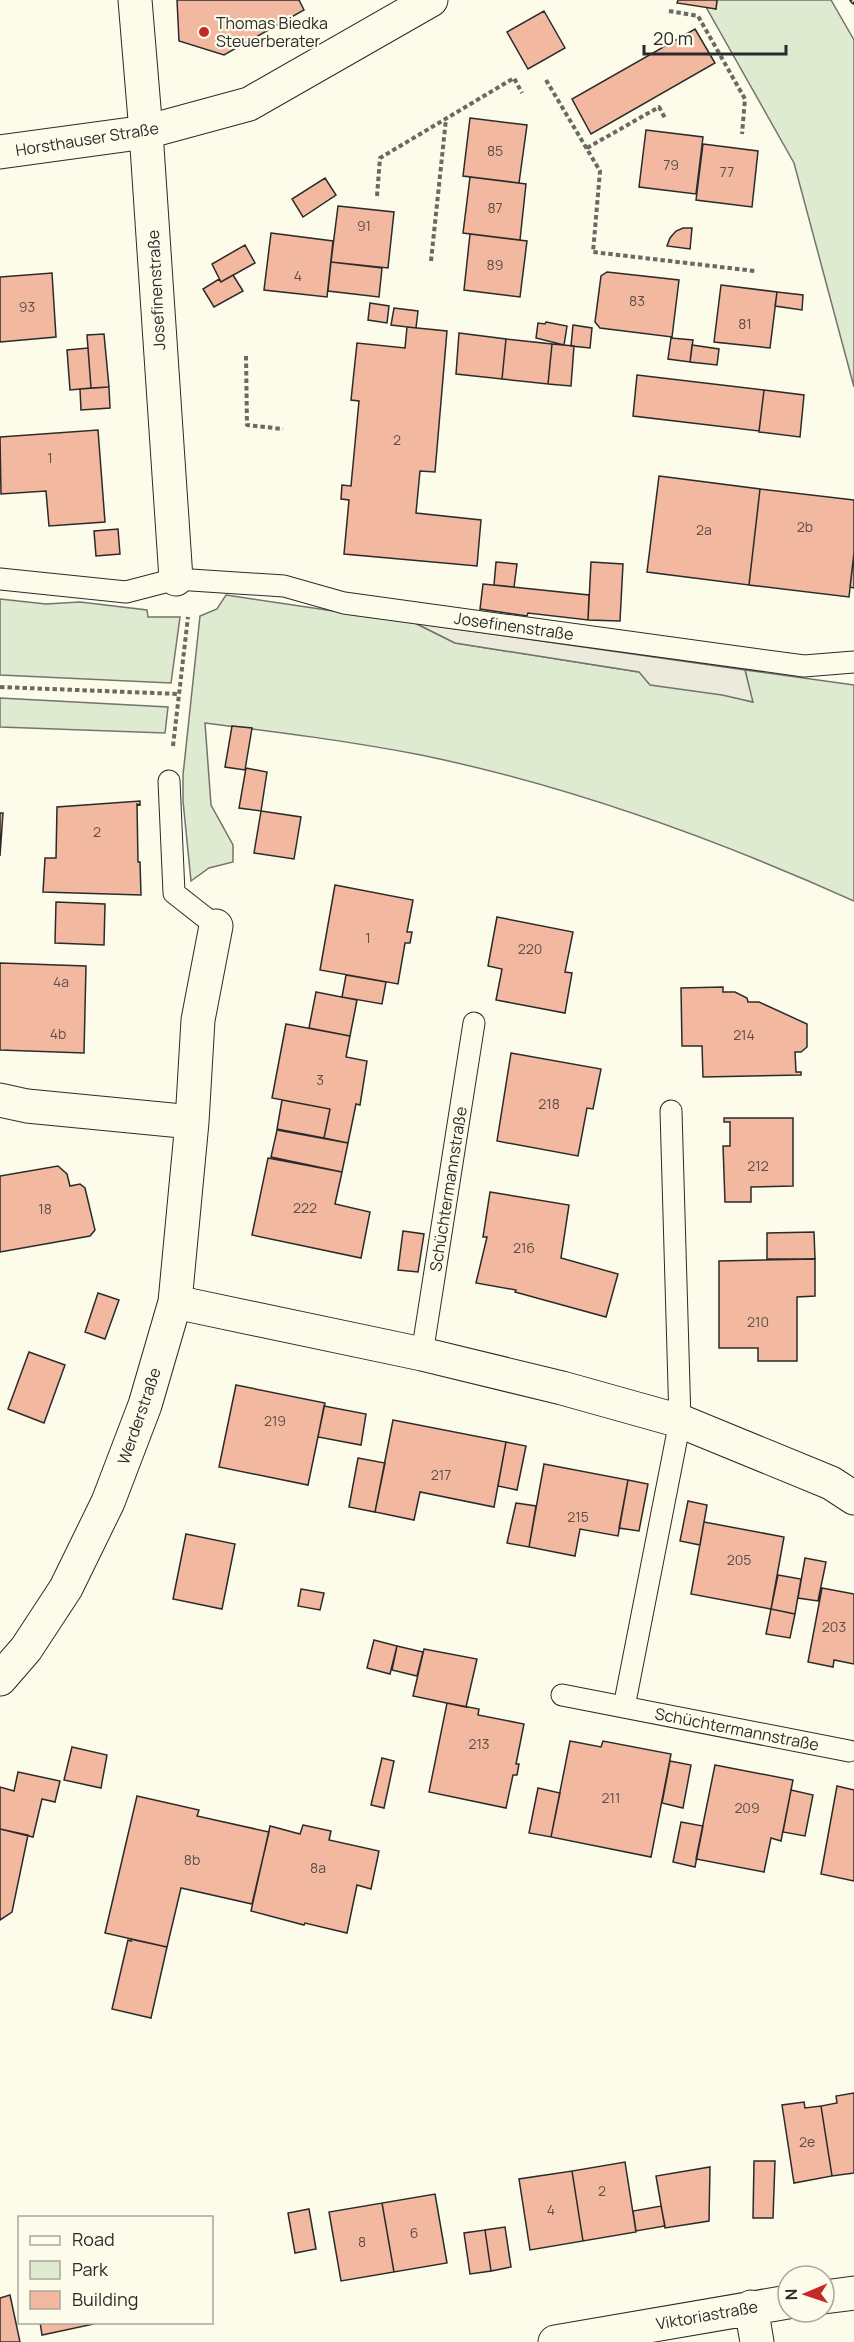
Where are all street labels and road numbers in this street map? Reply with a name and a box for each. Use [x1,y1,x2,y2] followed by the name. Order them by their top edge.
[14,117,160,161] street label: Horsthauser Straße
[142,229,170,351] street label: Josefinenstraße
[453,607,575,645] street label: Josefinenstraße
[424,1105,472,1273] street label: Schüchtermannstraße
[112,1365,166,1467] street label: Werderstraße
[653,1702,821,1756] street label: Schüchtermannstraße
[654,2295,760,2335] street label: Viktoriastraße

